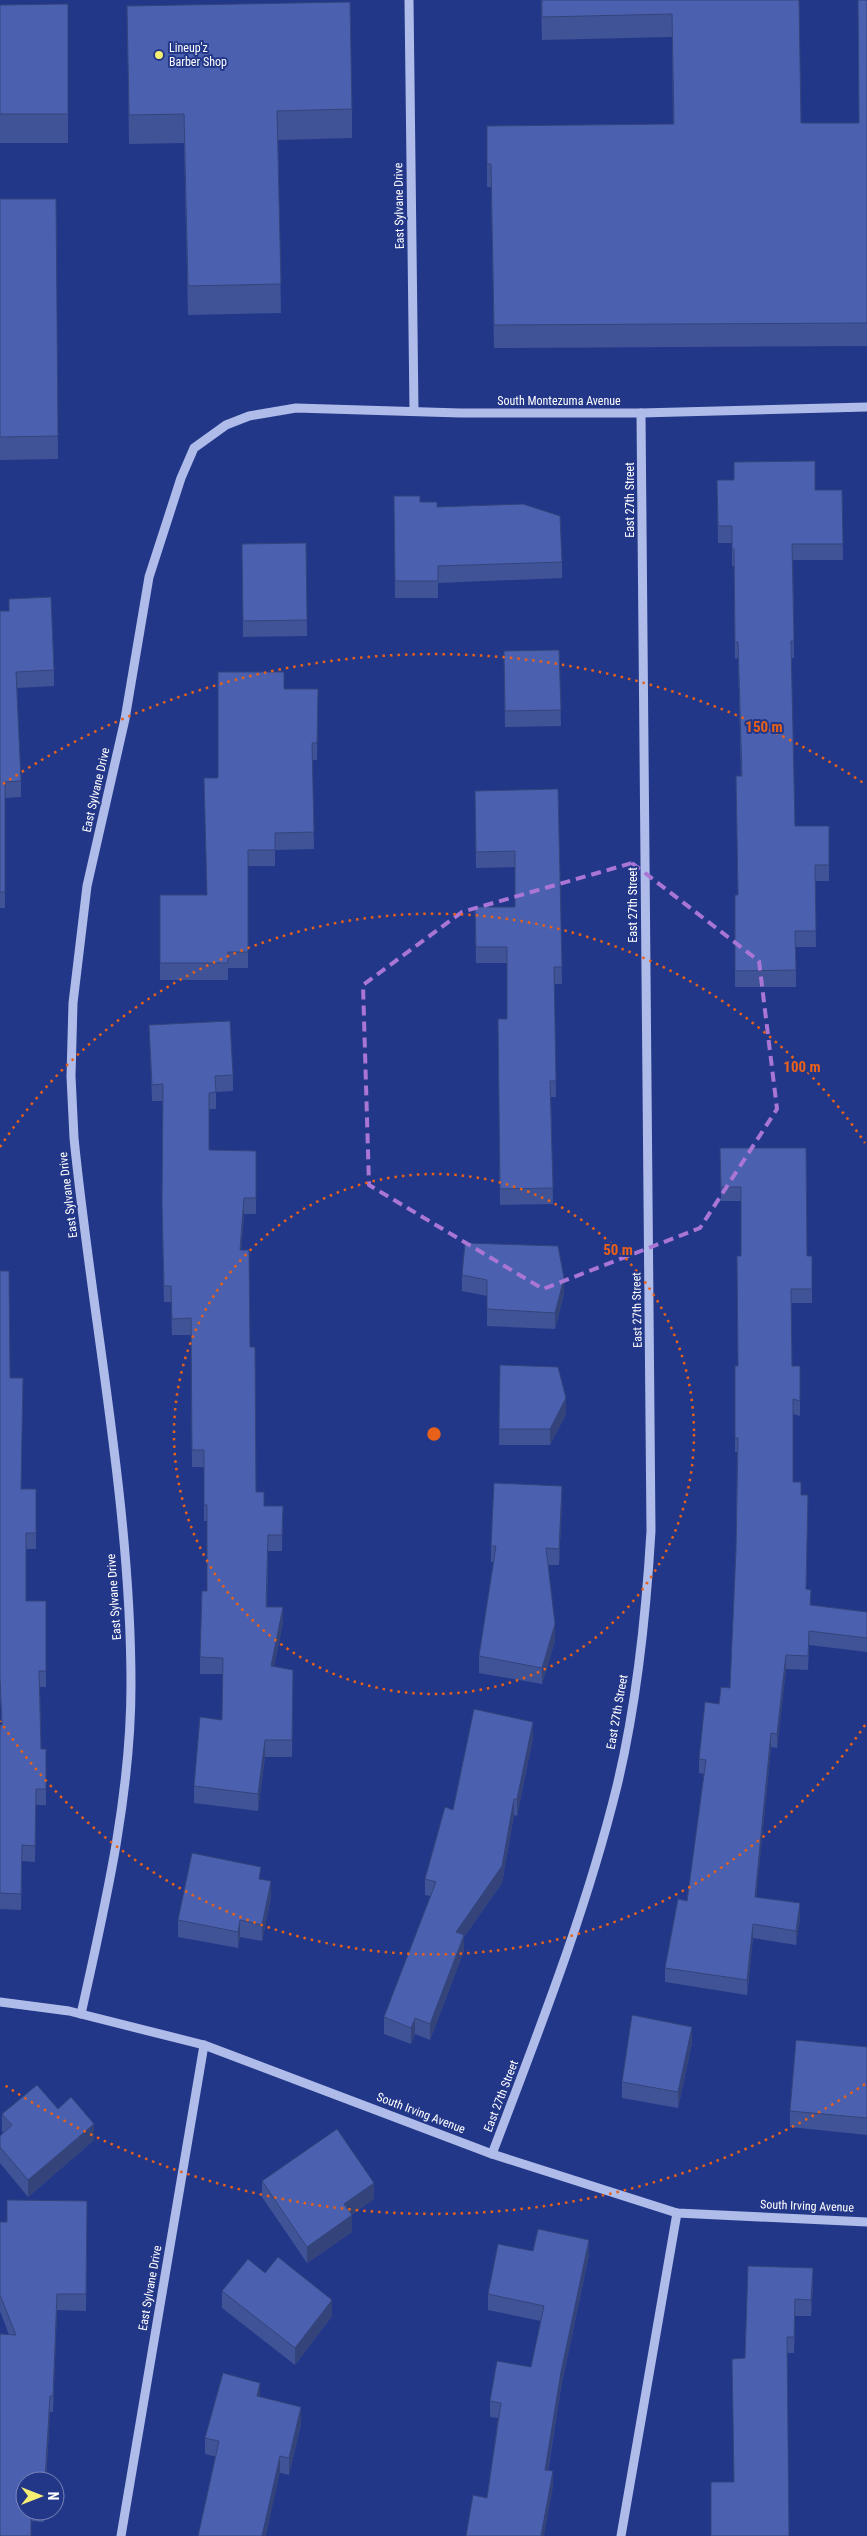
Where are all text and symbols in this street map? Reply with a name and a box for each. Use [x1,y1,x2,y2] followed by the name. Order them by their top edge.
[169,41,227,69] place label: Lineup'z Barber Shop
[153,49,165,61] marker: Lineup'z Barber Shop
[391,162,407,249] street label: East Sylvane Drive
[497,394,621,408] street label: South Montezuma Avenue
[623,462,637,538] street label: East 27th Street
[745,718,783,736] text: 150 m
[79,746,113,834] street label: East Sylvane Drive
[626,867,640,943] street label: East 27th Street
[783,1058,821,1076] text: 100 m
[56,1151,80,1239] street label: East Sylvane Drive
[603,1241,633,1259] text: 50 m
[629,1272,645,1348] street label: East 27th Street
[425,1425,443,1443] centre of rings
[104,1553,124,1641] street label: East Sylvane Drive
[604,1673,631,1750] street label: East 27th Street
[481,2058,521,2134] street label: East 27th Street
[375,2090,468,2136] street label: South Irving Avenue
[760,2197,855,2215] street label: South Irving Avenue
[136,2244,164,2332] street label: East Sylvane Drive
[15,2471,65,2521] north arrow
[45,2492,61,2500] text: N

